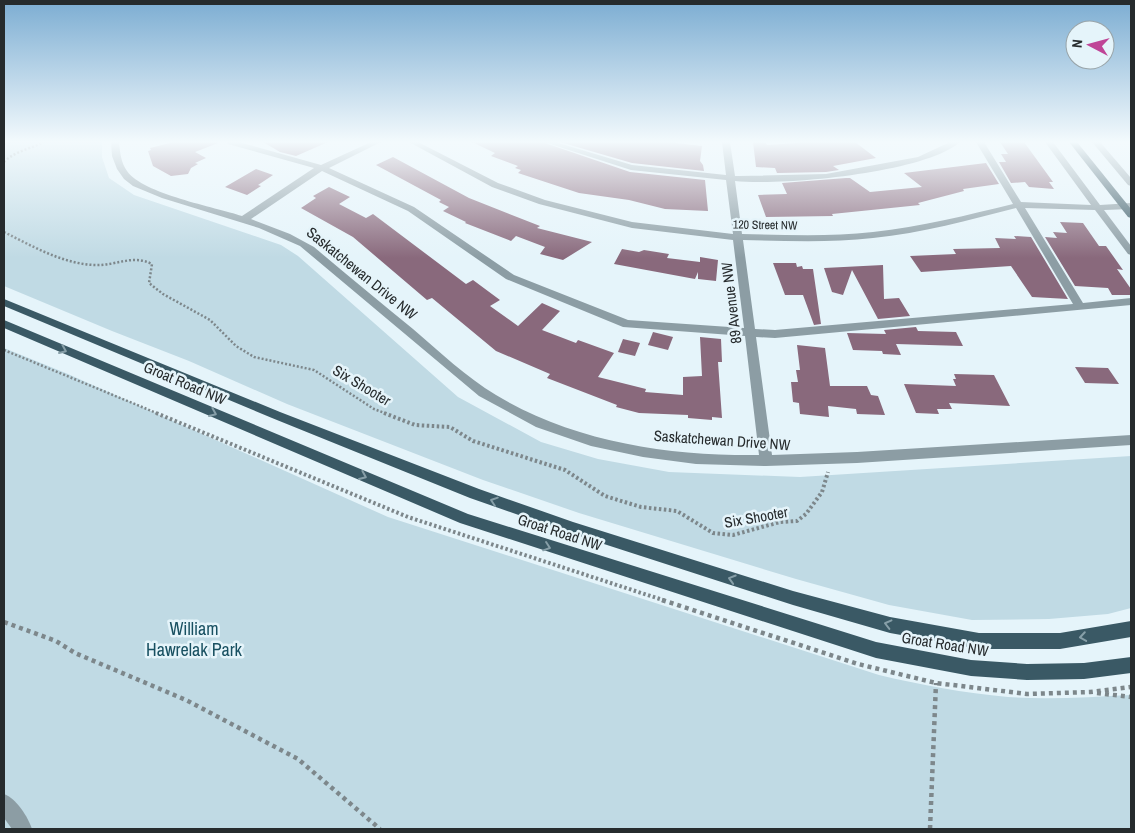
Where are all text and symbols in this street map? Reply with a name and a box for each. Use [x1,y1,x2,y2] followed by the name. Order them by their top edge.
[1065,20,1115,70] north arrow
[1068,39,1086,49] text: N
[733,216,798,234] street label: 120 Street NW
[302,222,422,324] street label: Saskatchewan Drive NW
[716,261,746,345] street label: 89 Avenue NW
[58,344,67,354] one-way arrow
[141,356,230,410] street label: Groat Road NW
[329,359,395,411] street label: Six Shooter
[208,407,217,418] one-way arrow
[653,425,791,455] street label: Saskatchewan Drive NW
[358,470,367,481] one-way arrow
[490,497,499,507] one-way arrow
[723,501,789,533] street label: Six Shooter
[515,508,605,556] street label: Groat Road NW
[542,541,551,551] one-way arrow
[728,574,736,584] one-way arrow
[146,616,243,662] park label: William Hawrelak Park
[883,619,892,630] one-way arrow
[900,627,990,661] street label: Groat Road NW
[1079,631,1087,642] one-way arrow

